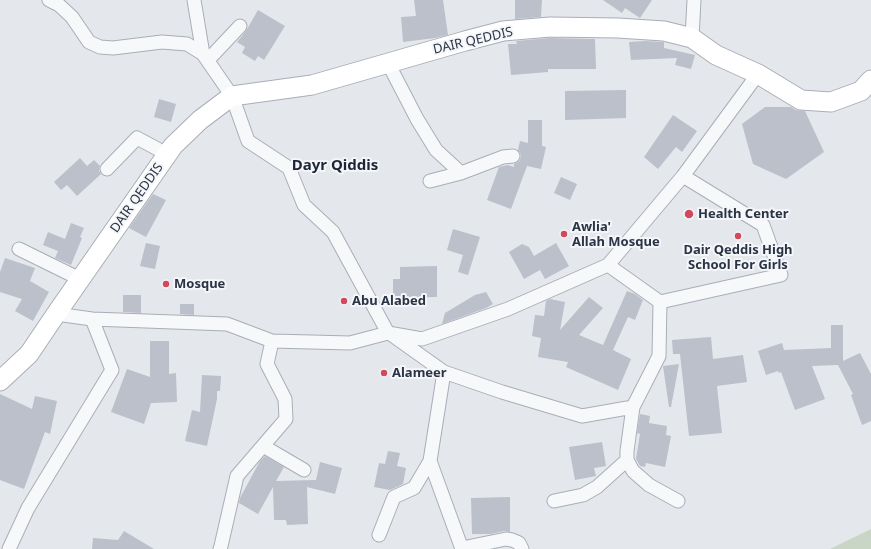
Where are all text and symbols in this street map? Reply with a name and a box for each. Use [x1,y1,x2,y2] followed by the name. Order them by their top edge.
[432,24,514,58] street label: DAIR QEDDIS
[292,157,378,175] district label: Dayr Qiddis
[107,160,167,236] street label: DAIR QEDDIS
[698,206,789,222] place label: Health Center
[683,208,695,220] marker: Health Center
[572,219,660,250] place label: Awlia' Allah Mosque
[559,229,569,239] marker: Awlia' Allah Mosque
[733,231,743,241] marker: Dair Qeddis High School For Girls
[683,242,793,273] place label: Dair Qeddis High School For Girls
[174,276,225,292] place label: Mosque
[161,279,171,289] marker: Mosque
[352,293,426,309] place label: Abu Alabed
[339,296,349,306] marker: Abu Alabed
[392,365,447,381] place label: Alameer
[379,368,389,378] marker: Alameer

